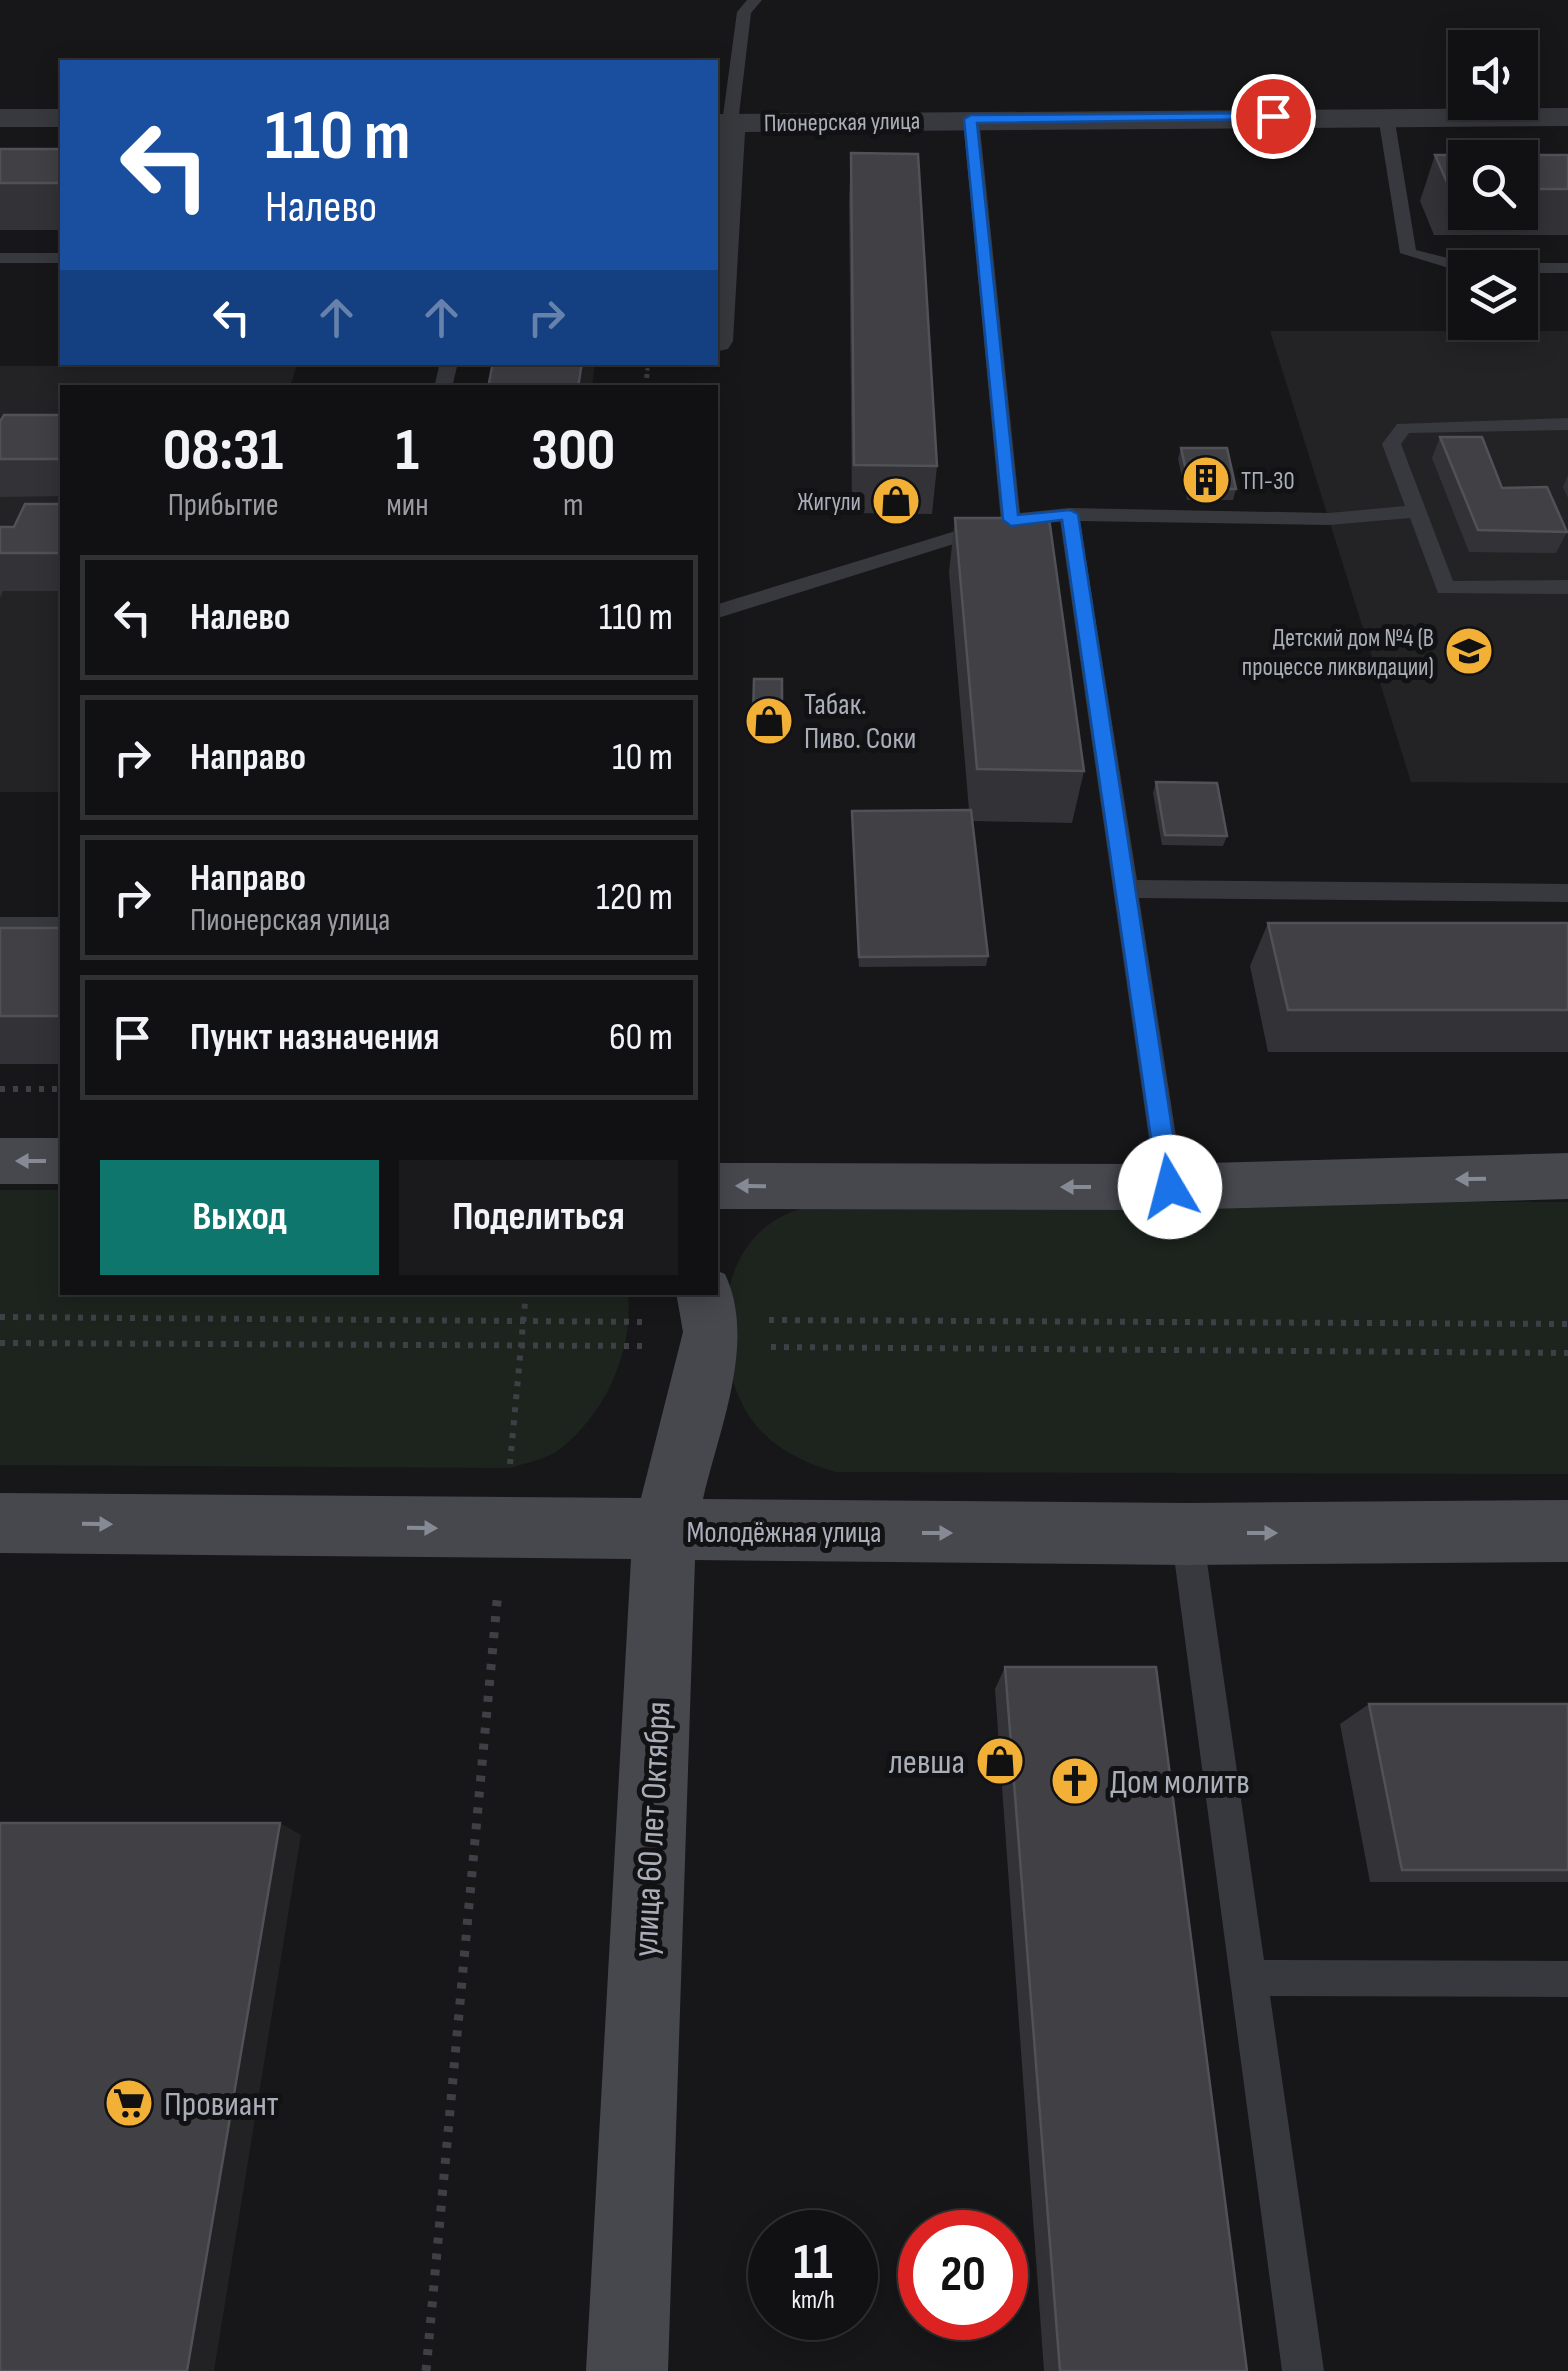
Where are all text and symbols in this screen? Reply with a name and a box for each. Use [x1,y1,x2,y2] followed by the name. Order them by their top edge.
[1448,30,1538,340] map controls
[1448,30,1538,120] button: sound
[1231,74,1316,159] pin
[1246,89,1301,144] icon: arrive
[265,95,411,179] text: 110 m
[100,100,230,230] icon: left
[763,106,921,139] street label: Пионерская улица
[1448,140,1538,230] button: search
[265,180,377,235] text: Налево
[1448,250,1538,340] button: layers
[204,290,259,345] icon: left
[309,290,364,345] icon: ahead
[414,290,469,345] icon: ahead
[519,290,574,345] icon: right
[163,415,283,487] text: 08:31
[396,415,419,487] text: 1
[531,415,615,487] text: 300
[1180,454,1232,506] building icon: ТП-30
[1241,466,1295,497] place label: ТП-30
[870,475,922,527] shop icon: Жигули
[168,486,279,525] text: Прибытие
[386,486,429,525] text: мин
[563,486,584,525] text: m
[797,487,861,518] place label: Жигули
[105,590,160,645] icon: left
[190,595,290,640] text: Налево
[599,595,673,640] text: 110 m
[1242,623,1434,683] place label: Детский дом №4 (В процессе ликвидации)
[1443,625,1495,677] school or university icon: Детский дом №4 (В процессе ликвидации)
[804,687,916,757] place label: Табак. Пиво. Соки
[743,695,795,747] shop icon: Табак. Пиво. Соки
[105,730,160,785] icon: right
[190,735,306,780] text: Направо
[612,735,673,780] text: 10 m
[190,856,306,901] text: Направо
[105,870,160,925] icon: right
[596,875,673,920] text: 120 m
[190,901,390,940] text: Пионерская улица
[105,1010,160,1065] icon: arrive
[190,1015,439,1060] text: Пункт назначения
[609,1015,673,1060] text: 60 m
[1118,1135,1222,1239] position arrow
[15,1153,47,1169] one-way arrow
[100,1160,379,1275] button: Выход
[399,1160,678,1275] button: Поделиться
[1454,1171,1486,1187] one-way arrow
[734,1178,766,1194] one-way arrow
[1059,1179,1091,1195] one-way arrow
[687,1515,881,1551] street label: Молодёжная улица
[82,1516,114,1532] one-way arrow
[407,1520,439,1536] one-way arrow
[921,1525,953,1541] one-way arrow
[1246,1525,1278,1541] one-way arrow
[624,1700,681,1958] street label: улица 60 лет Октября
[974,1735,1026,1787] shop icon: левша
[889,1741,965,1784] place label: левша
[1049,1755,1101,1807] church icon: Дом молитв
[1110,1761,1250,1804] place label: Дом молитв
[103,2077,155,2129] supermarket icon: Провиант
[164,2083,279,2126] place label: Провиант
[898,2210,1028,2340] speed limit sign: 20
[793,2233,833,2293] text: 11
[791,2285,835,2316] text: km/h

